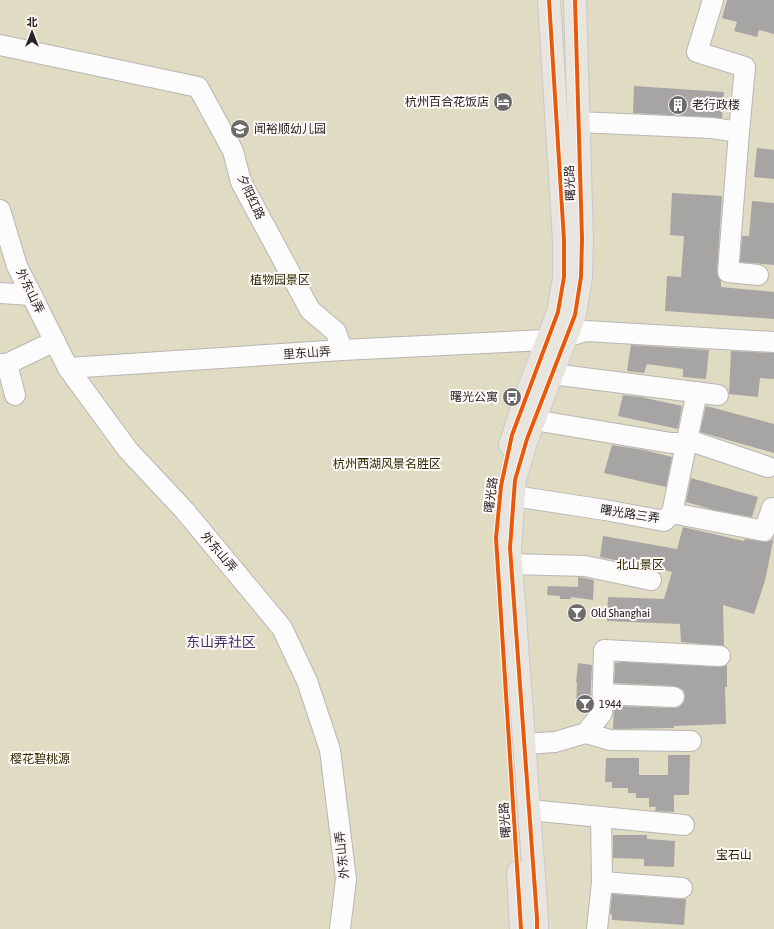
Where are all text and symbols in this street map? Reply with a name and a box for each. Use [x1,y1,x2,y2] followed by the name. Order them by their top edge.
[12,12,52,52] north arrow
[27,16,38,28] text: 北
[492,91,514,113] hotel icon: 杭州百合花饭店
[667,94,689,116] building icon: 老行政楼
[405,95,489,109] place label: 杭州百合花饭店
[692,98,740,112] place label: 老行政楼
[229,118,251,140] school or university icon: 闻裕顺幼儿园
[254,122,326,136] place label: 闻裕顺幼儿园
[562,165,578,201] street label: 曙光路
[235,172,267,222] street label: 夕阳红路
[13,266,47,316] street label: 外东山弄
[250,273,310,287] park label: 植物园景区
[283,344,331,362] street label: 里东山弄
[501,386,523,408] bus stop icon: 曙光公寓
[450,390,498,404] place label: 曙光公寓
[333,457,441,471] park label: 杭州西湖风景名胜区
[482,476,500,514] street label: 曙光路
[599,502,661,526] street label: 曙光路三弄
[198,529,240,575] street label: 外东山弄
[616,558,664,572] park label: 北山景区
[566,602,588,624] bar icon: Old Shanghai
[591,606,650,620] place label: Old Shanghai
[186,634,256,650] district label: 东山弄社区
[574,693,596,715] bar icon: 1944
[599,697,622,711] place label: 1944
[10,752,70,766] park label: 樱花碧桃源
[497,802,513,838] street label: 曙光路
[333,830,351,880] street label: 外东山弄
[716,848,752,862] park label: 宝石山

